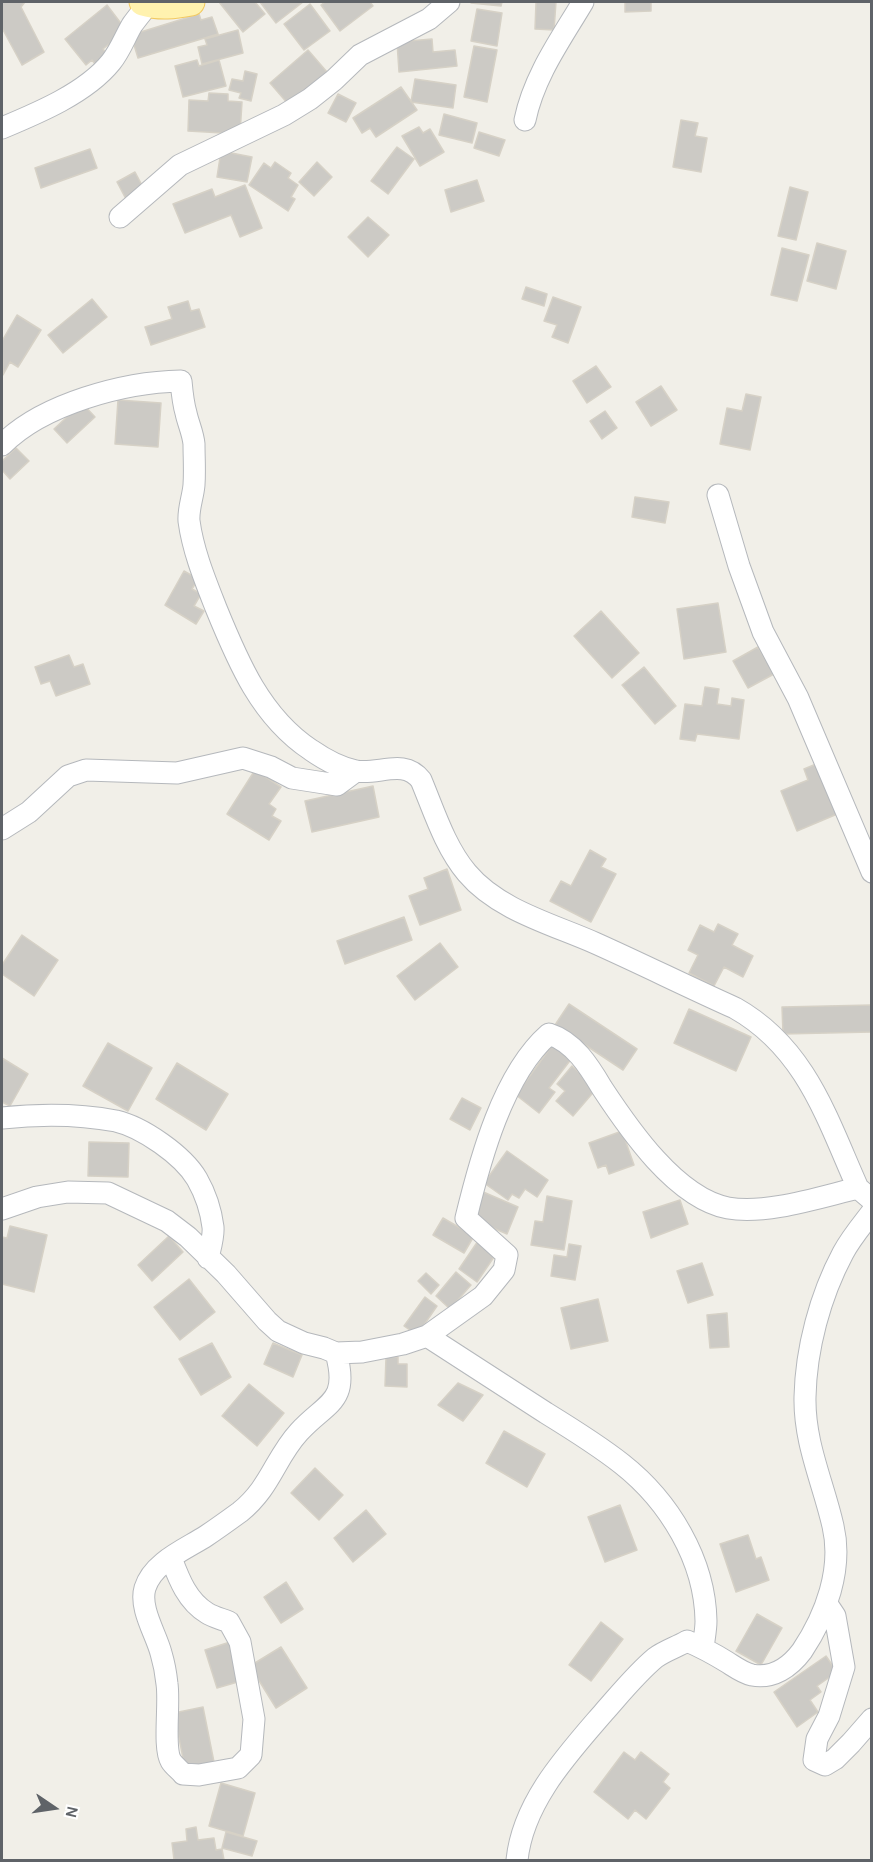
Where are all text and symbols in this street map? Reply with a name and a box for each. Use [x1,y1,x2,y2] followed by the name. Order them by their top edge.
[24,1778,84,1838] north arrow
[61,1804,83,1820] text: N

